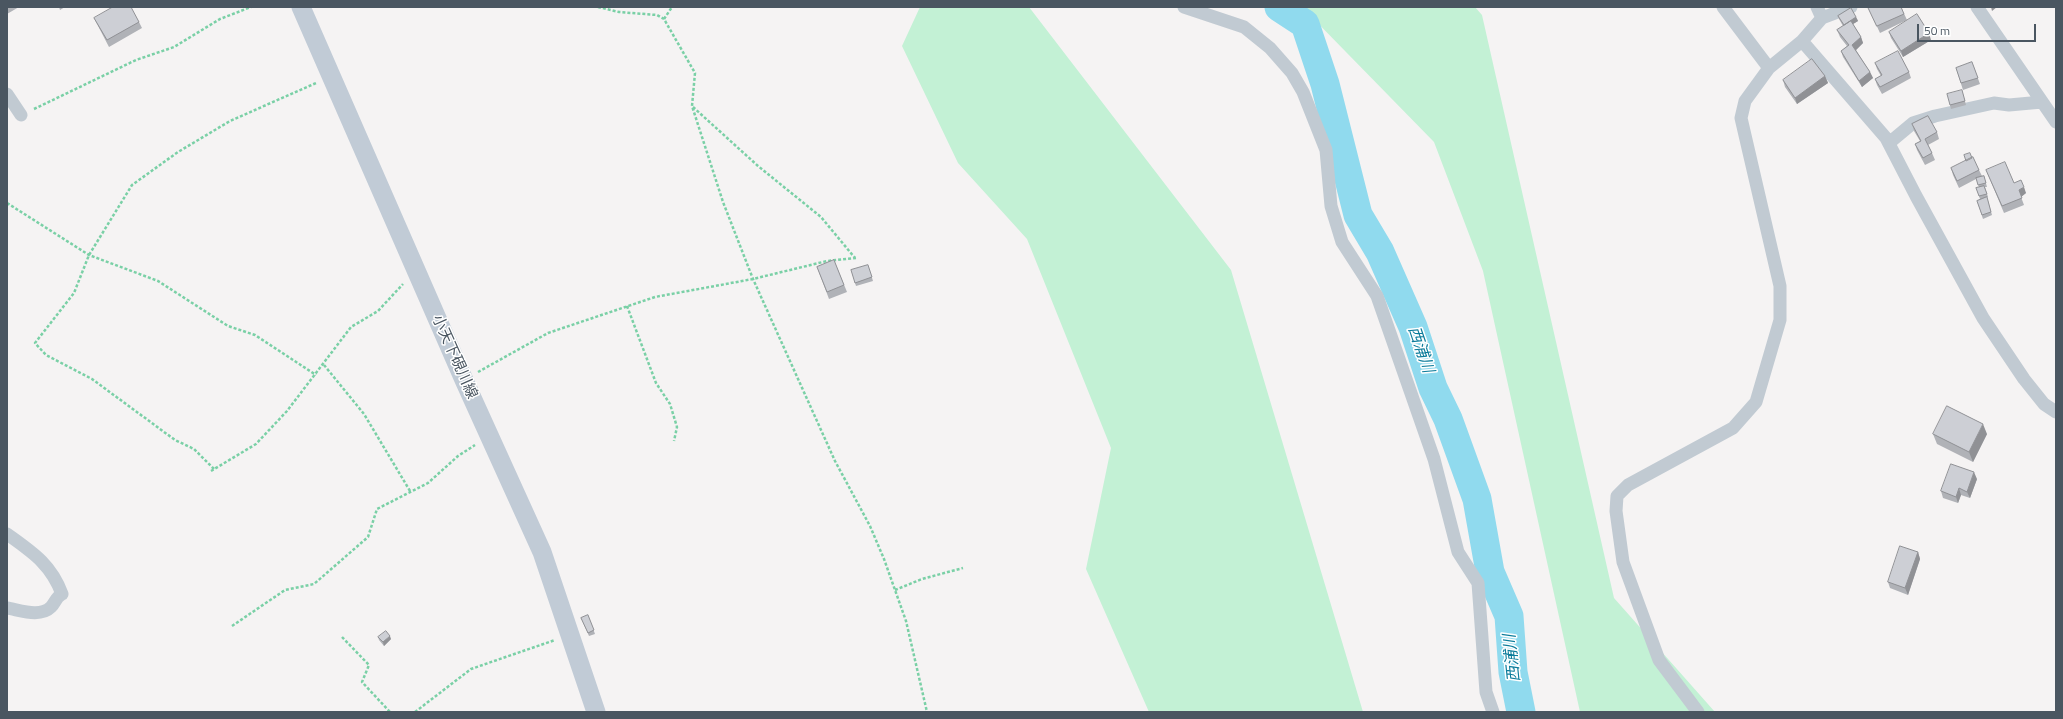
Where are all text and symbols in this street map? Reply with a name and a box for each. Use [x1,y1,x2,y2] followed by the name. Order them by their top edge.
[1919,16,2038,42] scale bar
[1924,21,1950,40] text: 50 m
[427,312,481,402] street label: 小天下硯川線
[1403,324,1437,376] water label: 西浦川
[1501,633,1525,683] water label: 西浦川

